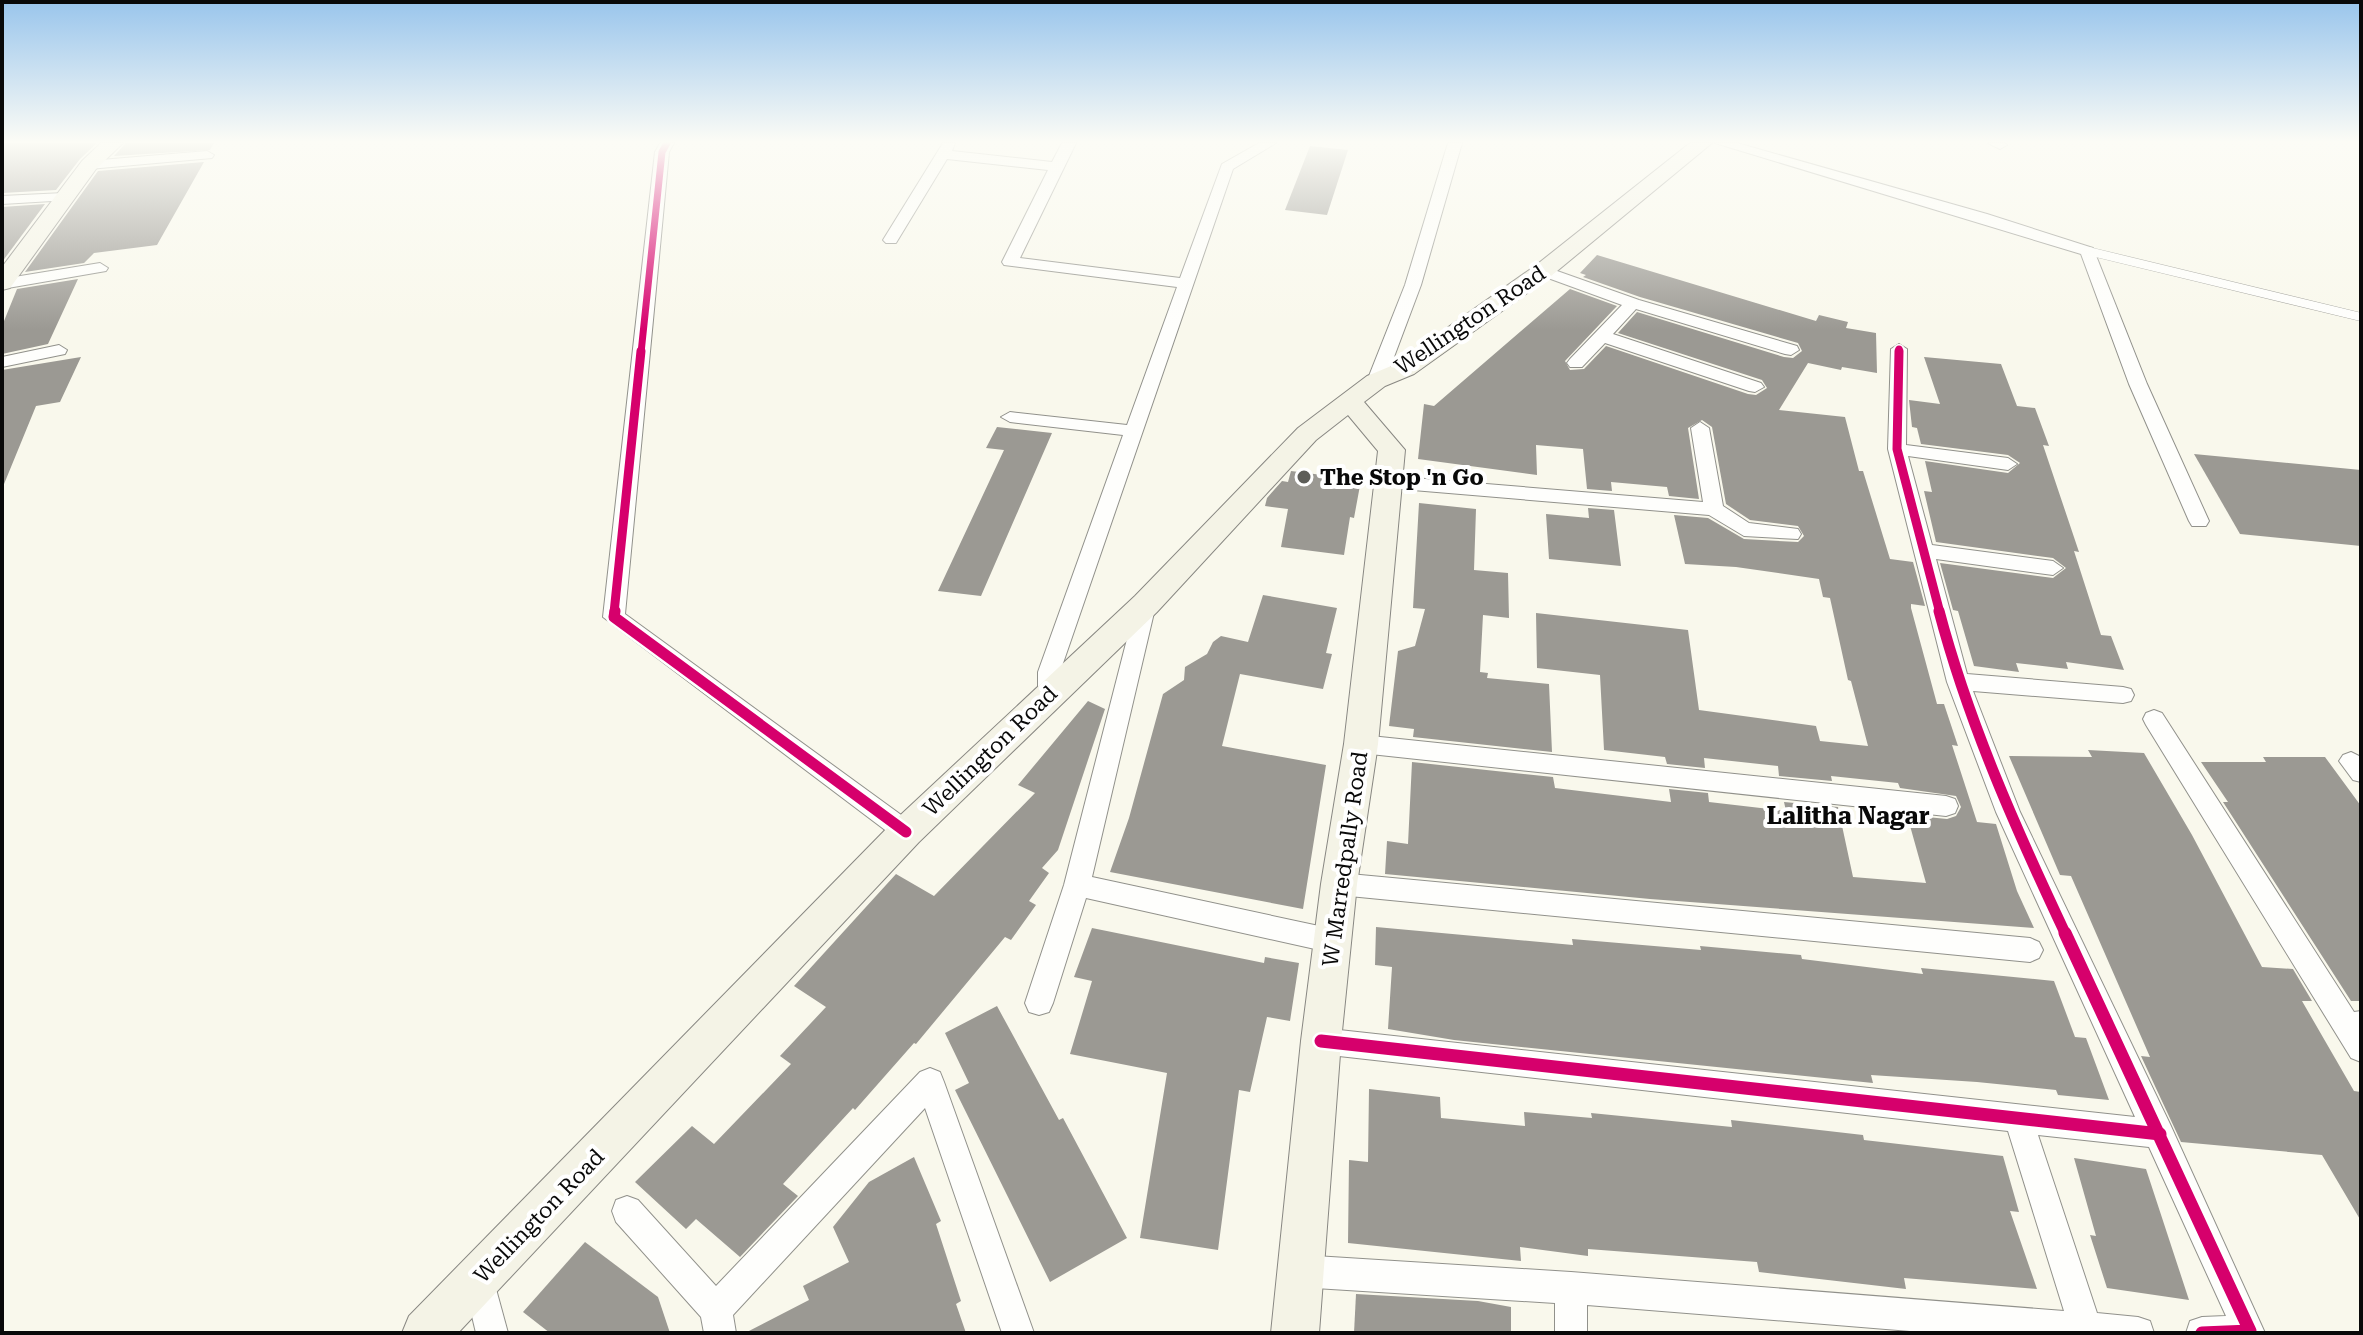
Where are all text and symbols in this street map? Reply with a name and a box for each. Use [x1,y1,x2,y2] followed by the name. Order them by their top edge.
[1390,260,1550,380] street label: Wellington Road
[1320,465,1484,490] place label: The Stop 'n Go
[1295,468,1313,486] marker: The Stop 'n Go
[918,681,1062,821] street label: Wellington Road
[1318,750,1372,968] street label: W Marredpally Road
[1766,802,1930,830] district label: Lalitha Nagar
[469,1144,609,1288] street label: Wellington Road

